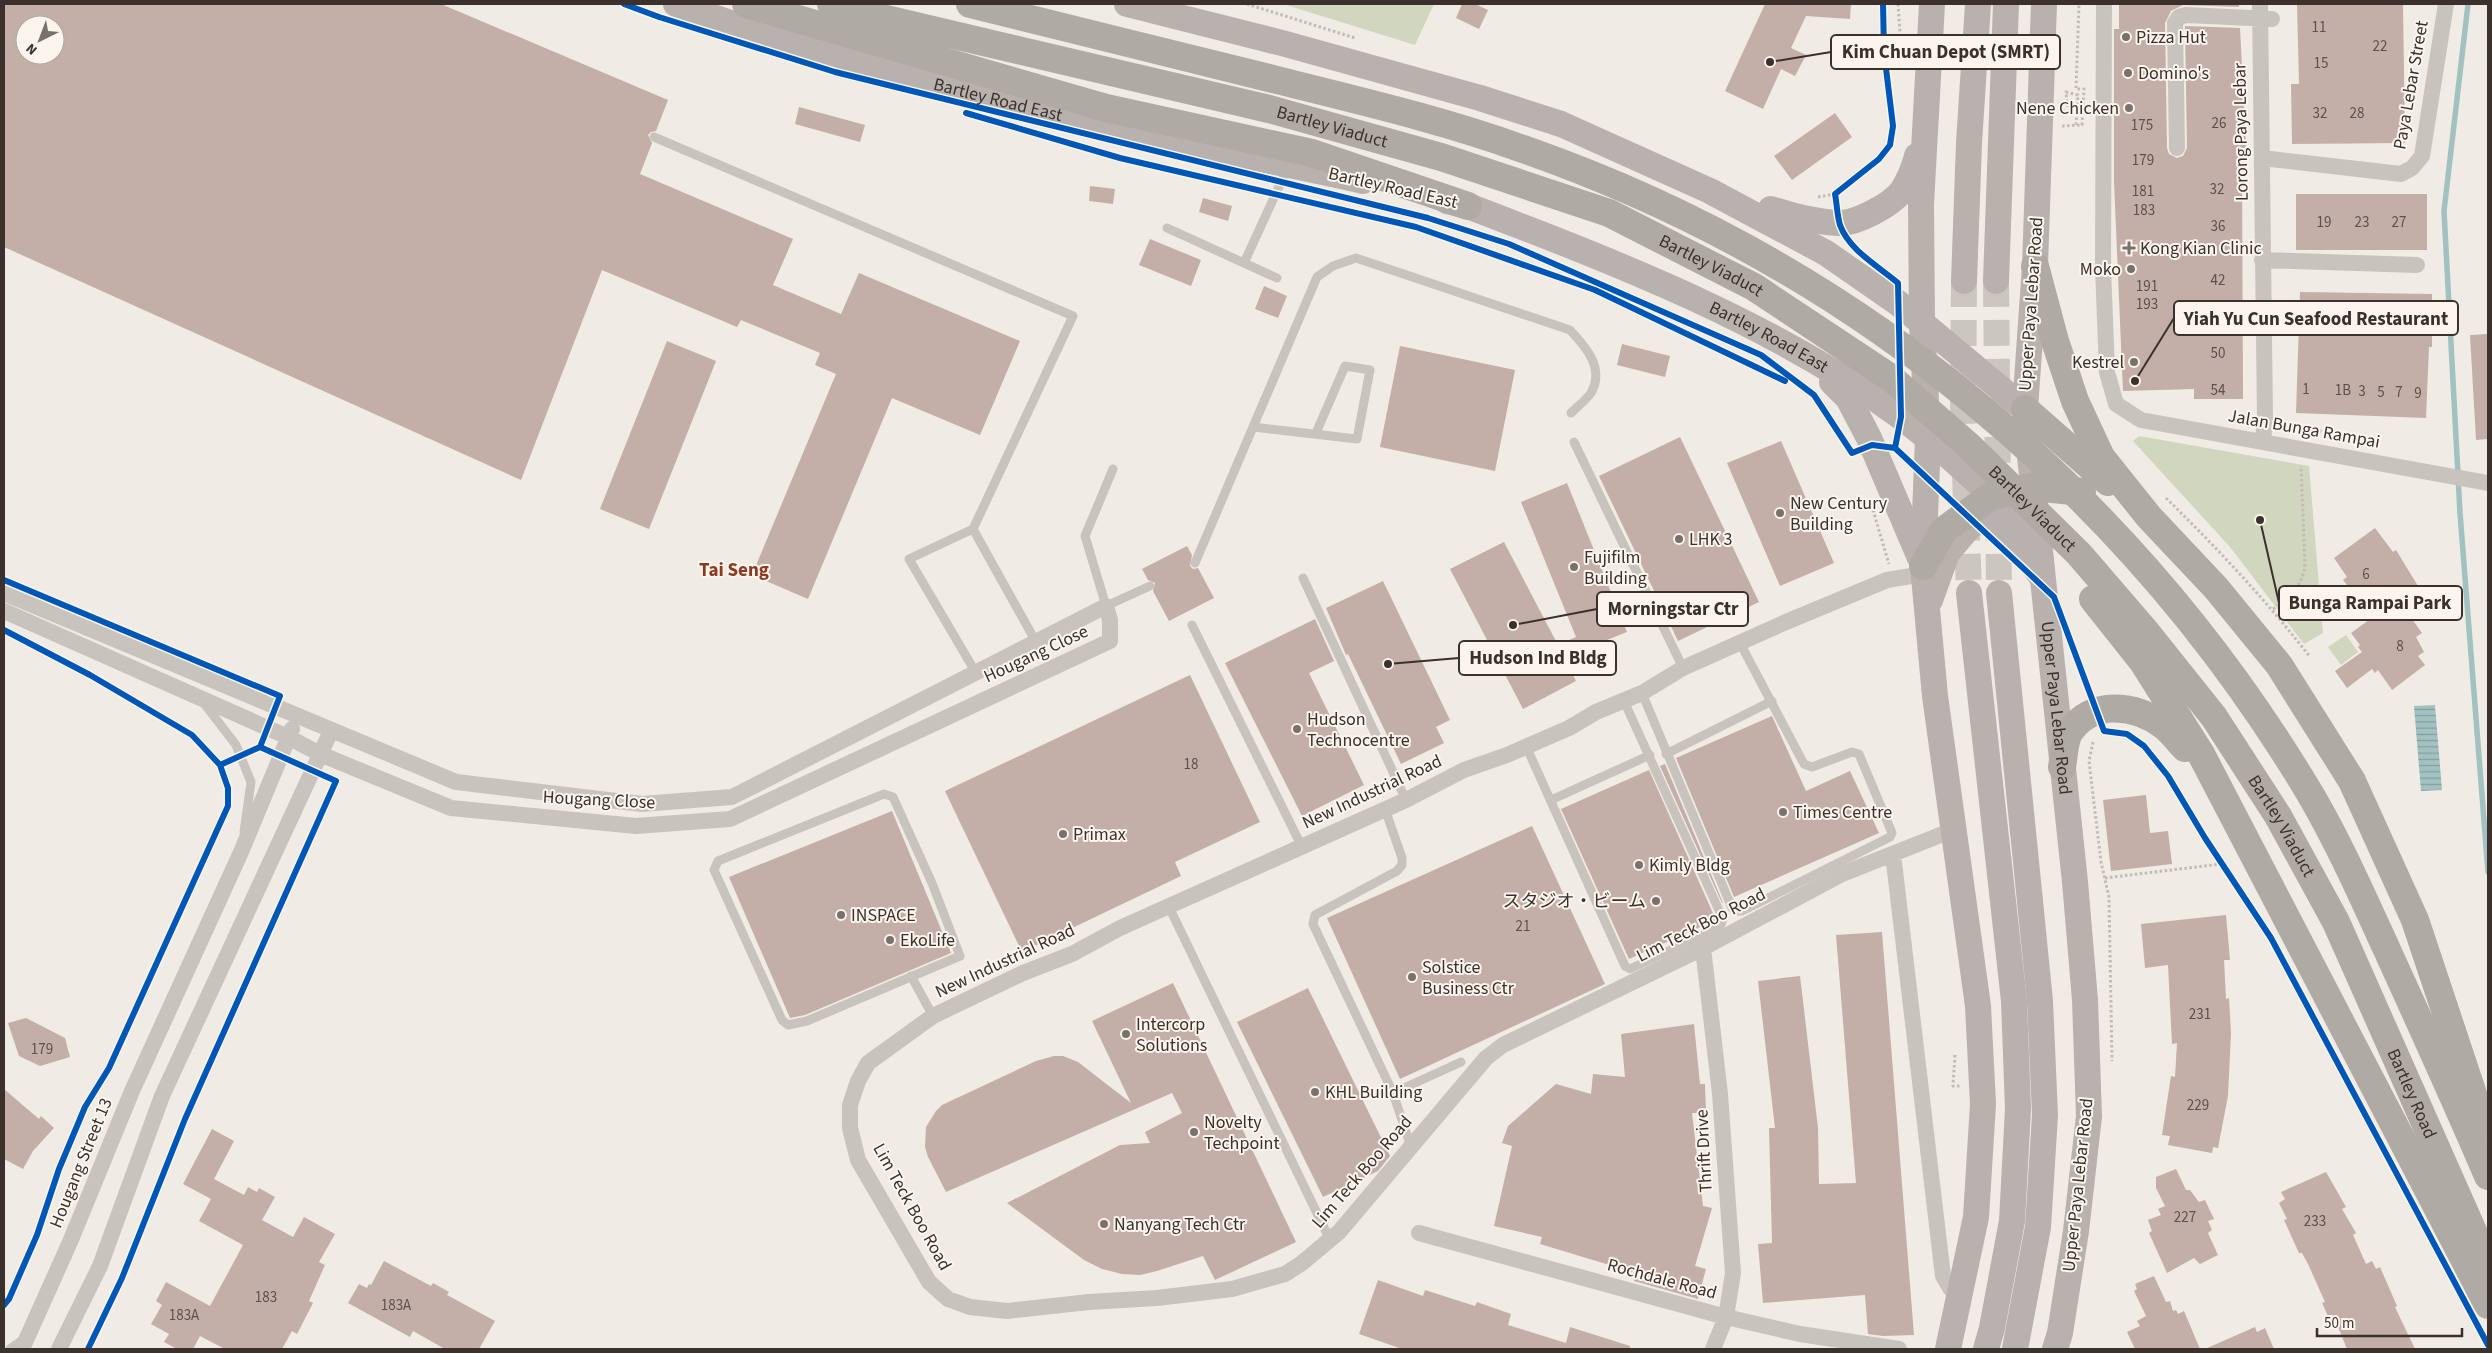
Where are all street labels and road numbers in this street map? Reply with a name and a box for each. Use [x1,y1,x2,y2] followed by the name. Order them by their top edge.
[2387,19,2435,151] street label: Paya Lebar Street
[2227,62,2255,201] street label: Lorong Paya Lebar
[931,71,1065,127] street label: Bartley Road East
[1274,99,1391,154] street label: Bartley Viaduct
[1326,161,1460,215] street label: Bartley Road East
[2012,216,2050,392] street label: Upper Paya Lebar Road
[1655,228,1769,303] street label: Bartley Viaduct
[1705,295,1833,379] street label: Bartley Road East
[2226,403,2382,455] street label: Jalan Bunga Rampai
[1983,459,2082,557] street label: Bartley Viaduct
[980,619,1092,689] street label: Hougang Close
[2035,620,2078,796] street label: Upper Paya Lebar Road
[1298,749,1446,835] street label: New Industrial Road
[2242,770,2321,881] street label: Bartley Viaduct
[542,785,656,815] street label: Hougang Close
[1632,882,1770,968] street label: Lim Teck Boo Road
[931,918,1079,1004] street label: New Industrial Road
[2381,1044,2443,1143] street label: Bartley Road
[44,1094,119,1232] street label: Hougang Street 13
[2056,1097,2100,1273] street label: Upper Paya Lebar Road
[1689,1109,1719,1193] street label: Thrift Drive
[1306,1110,1418,1234] street label: Lim Teck Boo Road
[867,1139,957,1275] street label: Lim Teck Boo Road
[1604,1252,1720,1306] street label: Rochdale Road

